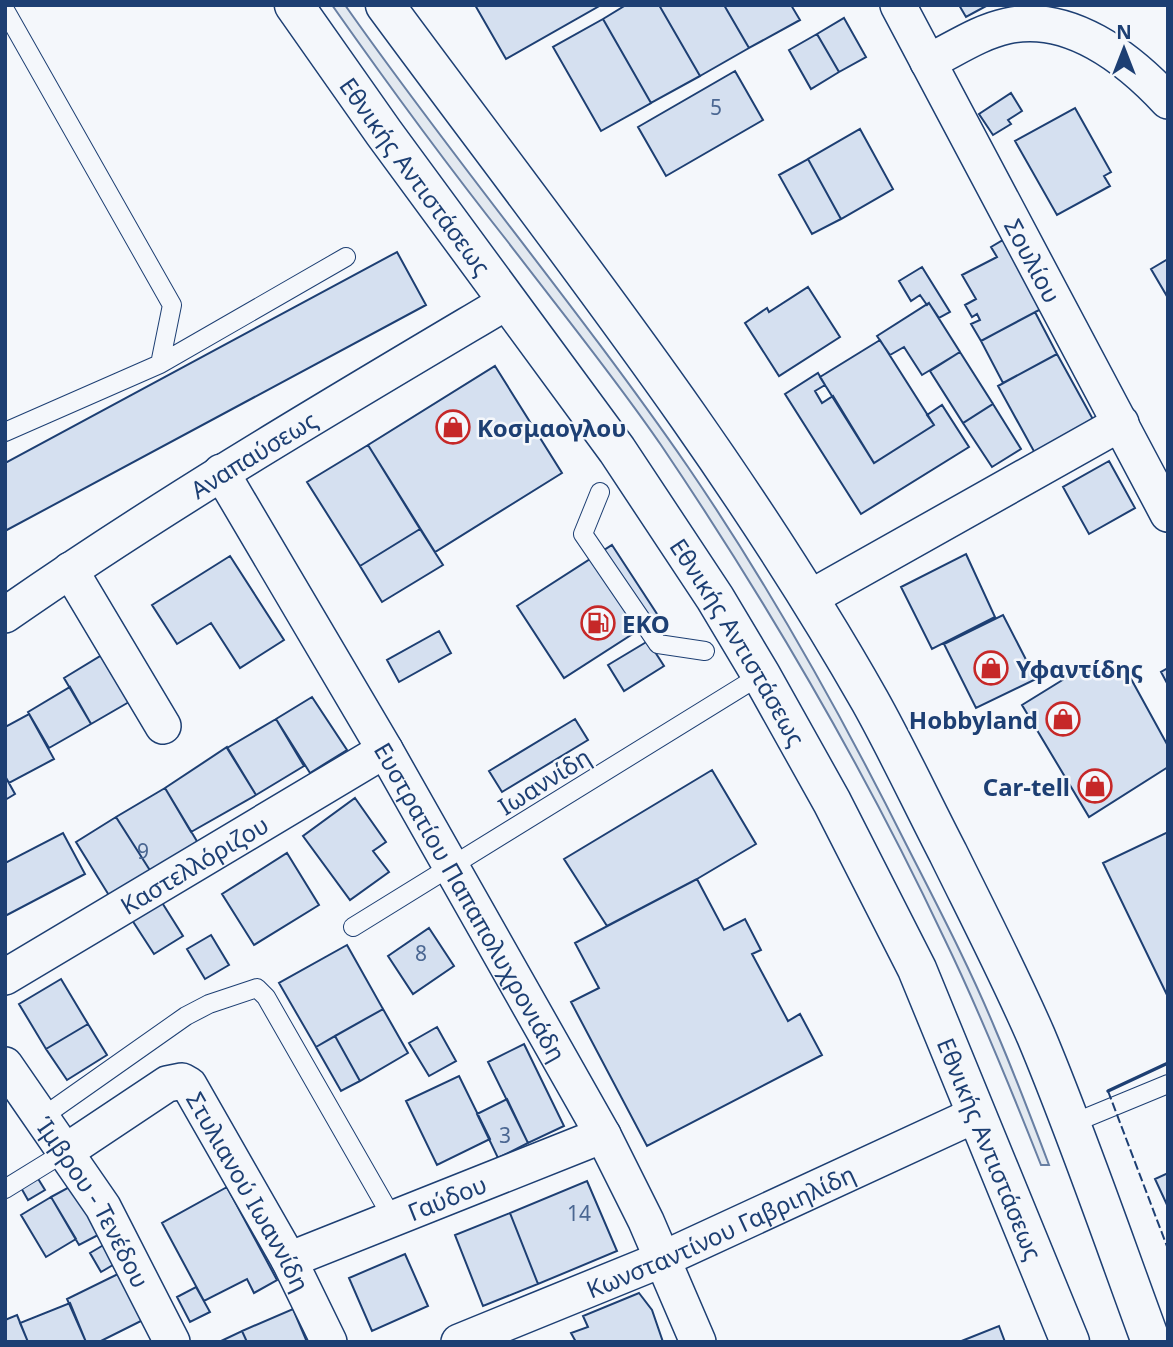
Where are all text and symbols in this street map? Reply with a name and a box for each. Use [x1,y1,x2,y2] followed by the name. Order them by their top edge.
[1089,14,1159,84] north arrow
[1116,19,1132,45] text: N
[333,70,499,282] street label: Εθνικής Αντιστάσεως
[710,93,722,121] house number: 5
[998,212,1069,308] street label: Σουλίου
[184,402,323,505] street label: Αναπαύσεως
[434,408,472,446] shop icon: Κοσμαογλου
[477,411,627,444] place label: Κοσμαογλου
[663,531,814,752] street label: Εθνικής Αντιστάσεως
[579,604,617,642] fuel station icon: ΕΚΟ
[622,607,670,640] place label: ΕΚΟ
[972,649,1010,687] shop icon: Υφαντίδης
[1016,652,1143,685] place label: Υφαντίδης
[1044,700,1082,738] shop icon: Hobbyland
[909,703,1038,736] place label: Hobbyland
[367,736,574,1067] street label: Ευστρατίου Παπαπολυχρονιάδη
[492,740,596,822] street label: Ιωαννίδη
[1076,767,1114,805] shop icon: Car-tell
[983,770,1070,803] place label: Car-tell
[114,807,274,921] street label: Καστελλόριζου
[137,837,149,865] house number: 9
[415,939,427,967] house number: 8
[930,1032,1051,1265] street label: Εθνικής Αντιστάσεως
[180,1085,318,1297] street label: Στυλιανού Ιωαννίδη
[29,1109,158,1293] street label: Ίμβρου - Τενέδου
[499,1121,511,1149] house number: 3
[581,1156,860,1305] street label: Κωνσταντίνου Γαβριηλίδη
[403,1167,491,1228] street label: Γαύδου
[567,1199,591,1227] house number: 14

